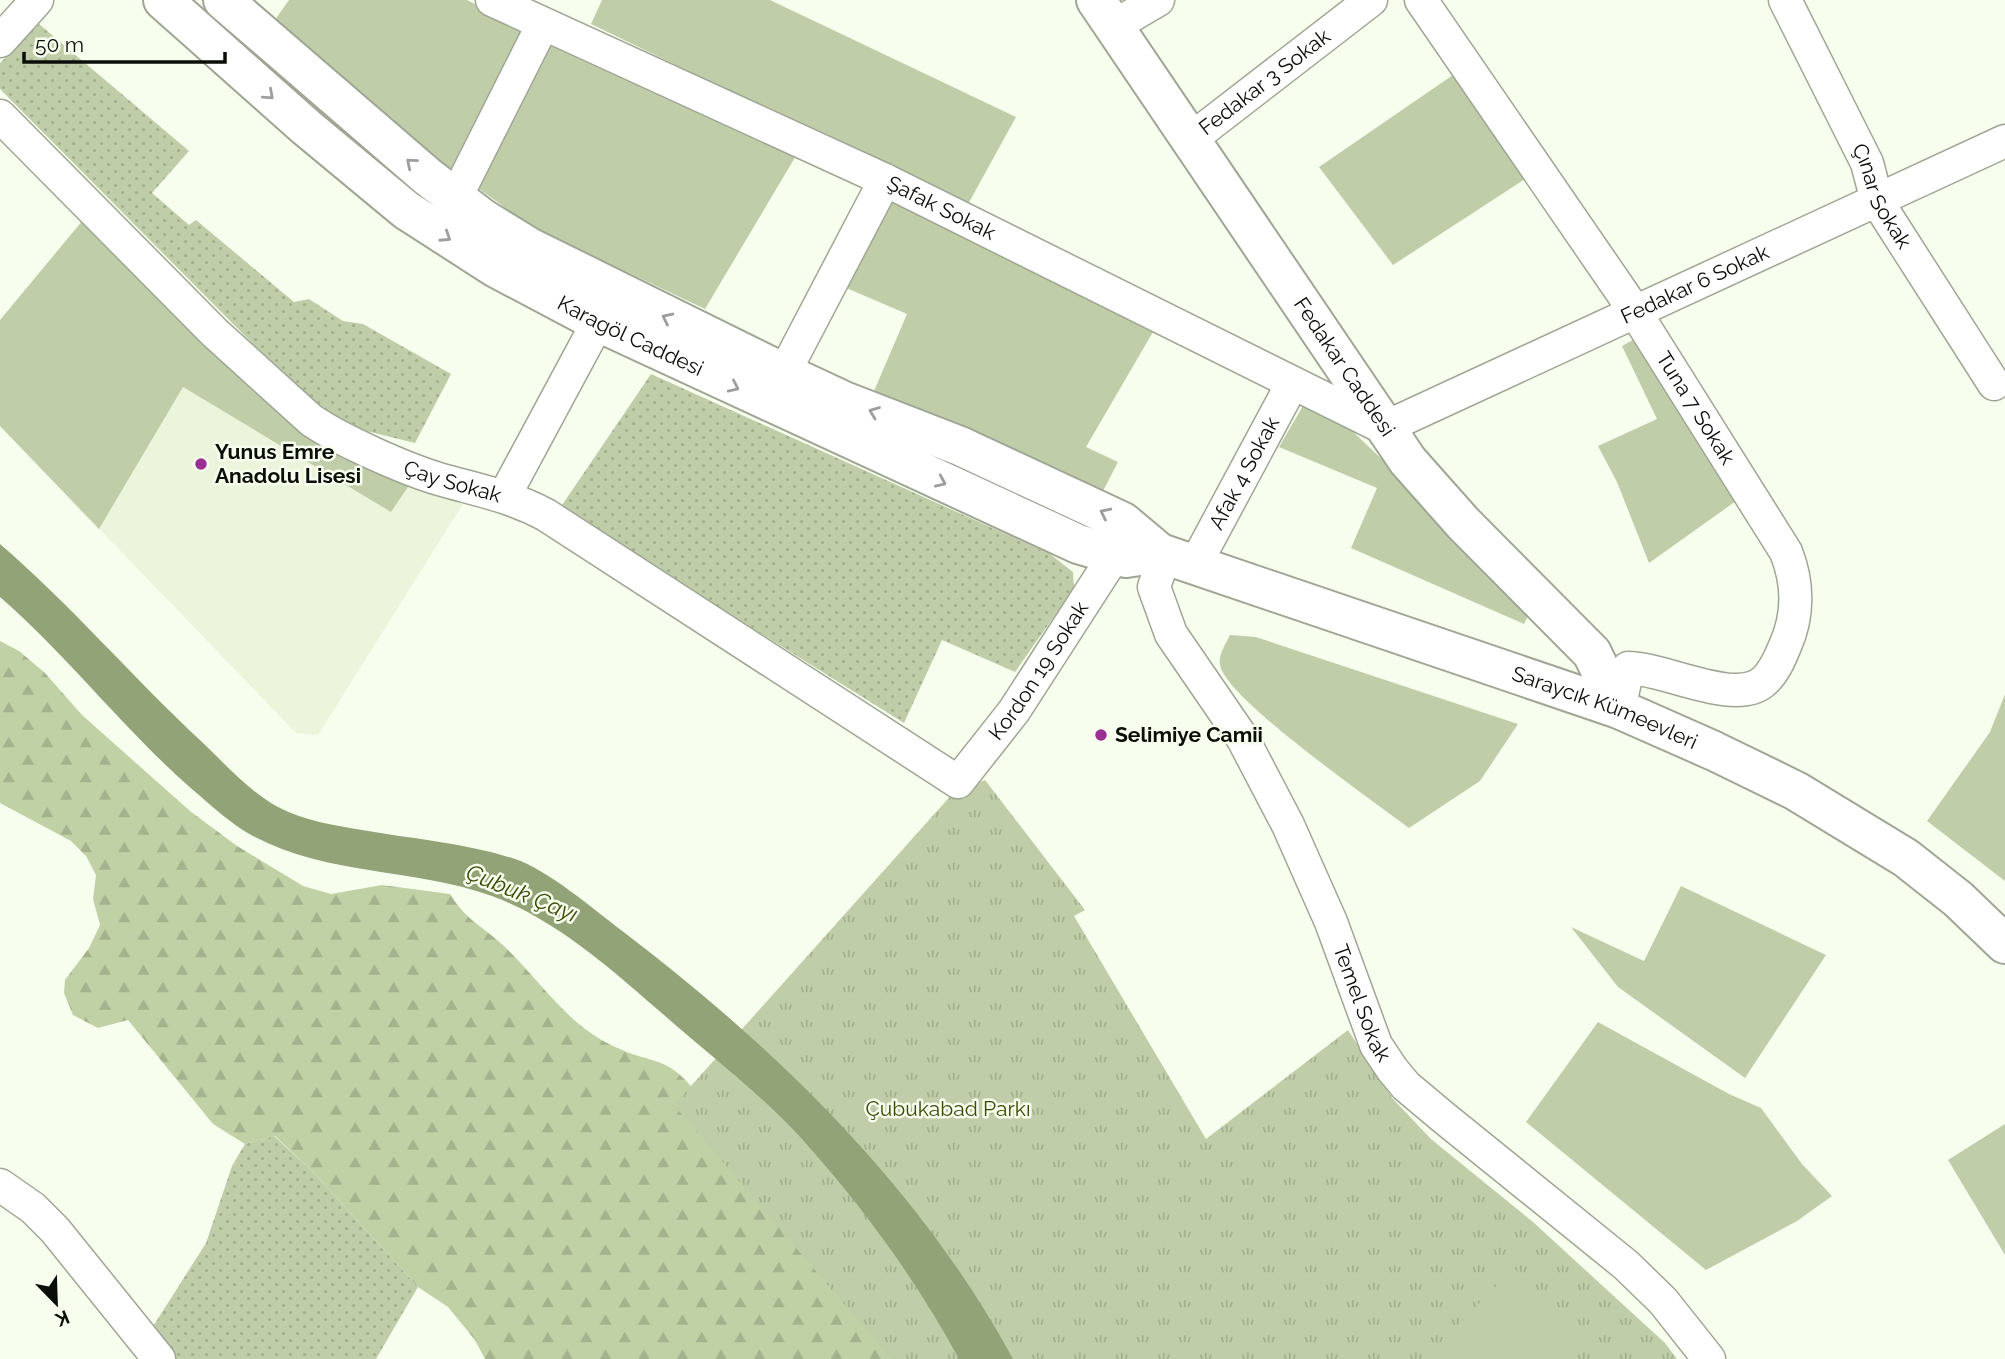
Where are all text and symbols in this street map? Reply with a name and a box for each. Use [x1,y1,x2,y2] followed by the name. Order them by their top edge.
[24,21,226,65] scale bar
[1194,23,1335,140] street label: Fedakar 3 Sokak
[35,32,84,57] text: 50 m
[261,86,274,99] one-way arrow
[1847,139,1917,253] street label: Çınar Sokak
[406,159,419,171] one-way arrow
[883,170,1000,245] street label: Şafak Sokak
[438,229,451,242] one-way arrow
[1617,239,1773,329] street label: Fedakar 6 Sokak
[553,290,708,381] street label: Karagöl Caddesi
[1289,292,1401,441] street label: Fedakar Caddesi
[662,313,674,327] one-way arrow
[1651,347,1741,469] street label: Tuna 7 Sokak
[727,379,740,393] one-way arrow
[869,407,881,421] one-way arrow
[1203,412,1284,534] street label: Afak 4 Sokak
[215,439,361,488] place label: Yunus Emre Anadolu Lisesi
[400,455,504,508] street label: Çay Sokak
[193,456,209,472] marker: Yunus Emre Anadolu Lisesi
[934,474,946,488] one-way arrow
[1100,508,1112,522] one-way arrow
[983,597,1093,745] street label: Kordon 19 Sokak
[1509,661,1702,754] street label: Saraycık Kümeevleri
[1115,722,1263,747] place label: Selimiye Camii
[1093,727,1109,743] marker: Selimiye Camii
[462,858,582,927] water label: Çubuk Çayı
[1328,941,1397,1066] street label: Temel Sokak
[865,1096,1031,1121] park label: Çubukabad Parkı
[21,1268,91,1338] north arrow
[52,1306,73,1331] text: K

